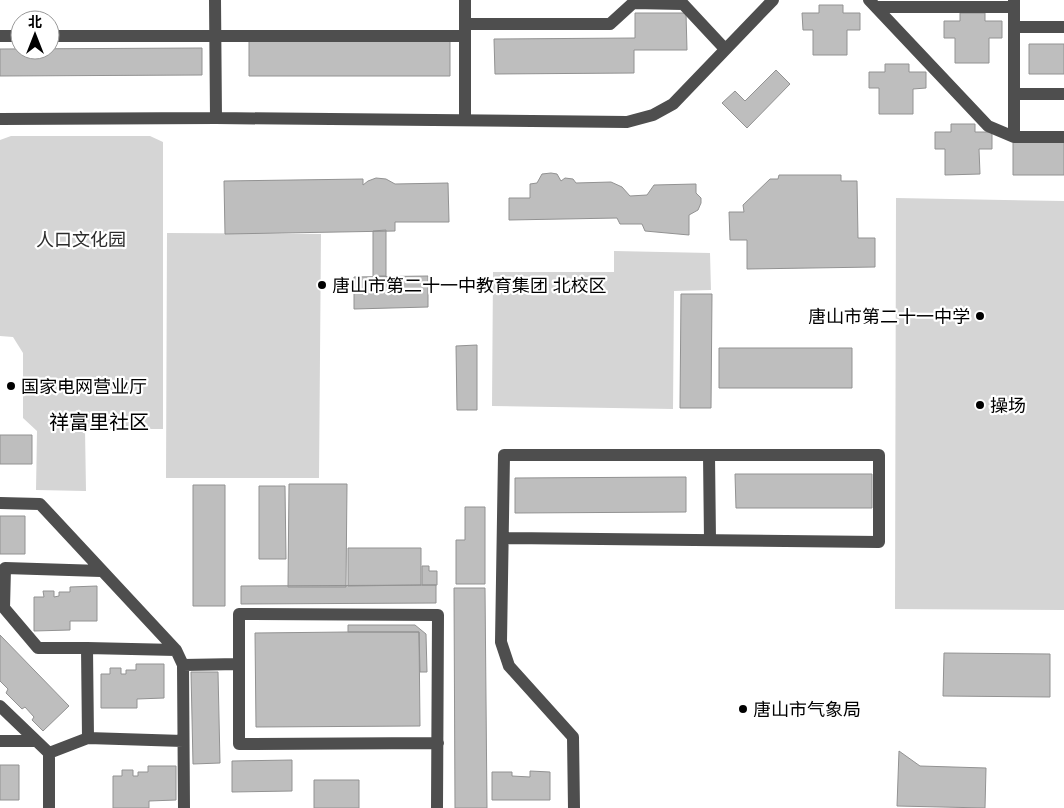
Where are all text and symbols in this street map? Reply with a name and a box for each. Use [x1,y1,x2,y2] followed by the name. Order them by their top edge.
[10,10,60,60] north arrow
[28,13,42,31] text: 北
[36,228,126,251] park label: 人口文化园
[332,274,607,297] place label: 唐山市第二十一中教育集团 北校区
[316,279,328,291] marker: 唐山市第二十一中教育集团 北校区
[808,305,970,328] place label: 唐山市第二十一中学
[974,310,986,322] marker: 唐山市第二十一中学
[21,375,147,398] place label: 国家电网营业厅
[5,380,17,392] marker: 国家电网营业厅
[990,394,1026,417] place label: 操场
[974,399,986,411] marker: 操场
[49,409,149,435] district label: 祥富里社区
[753,698,861,721] place label: 唐山市气象局
[737,703,749,715] marker: 唐山市气象局

